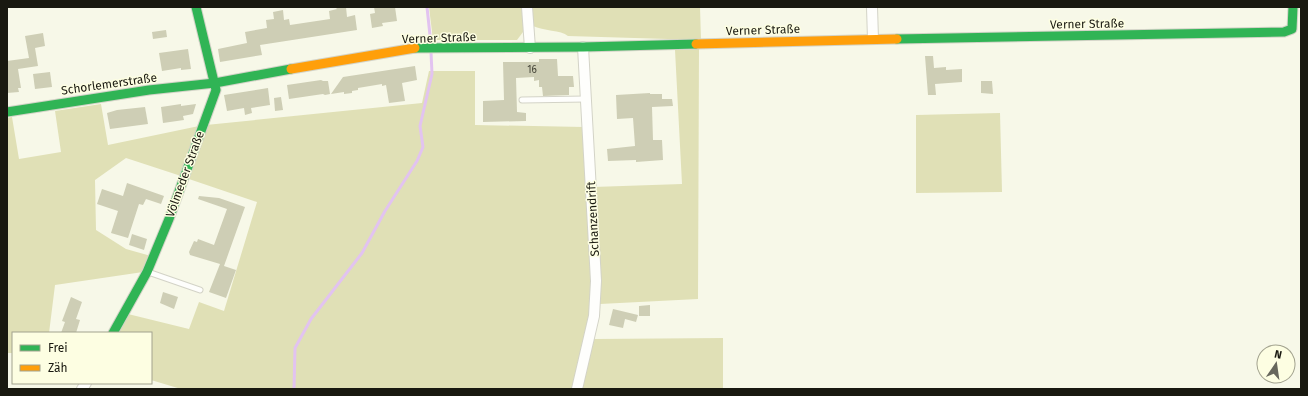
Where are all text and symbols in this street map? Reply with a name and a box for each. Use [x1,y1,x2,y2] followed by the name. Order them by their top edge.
[1050,16,1124,32] street label: Verner Straße
[726,22,800,38] street label: Verner Straße
[402,30,476,46] street label: Verner Straße
[527,64,537,76] house number: 16
[60,70,158,98] street label: Schorlemerstraße
[163,129,207,219] street label: Völmeder Straße
[584,180,602,257] street label: Schanzendrift
[12,332,152,384] legend
[48,341,68,355] text: Frei
[1256,344,1296,384] north arrow
[1273,348,1283,362] text: N
[48,361,68,375] text: Zäh

